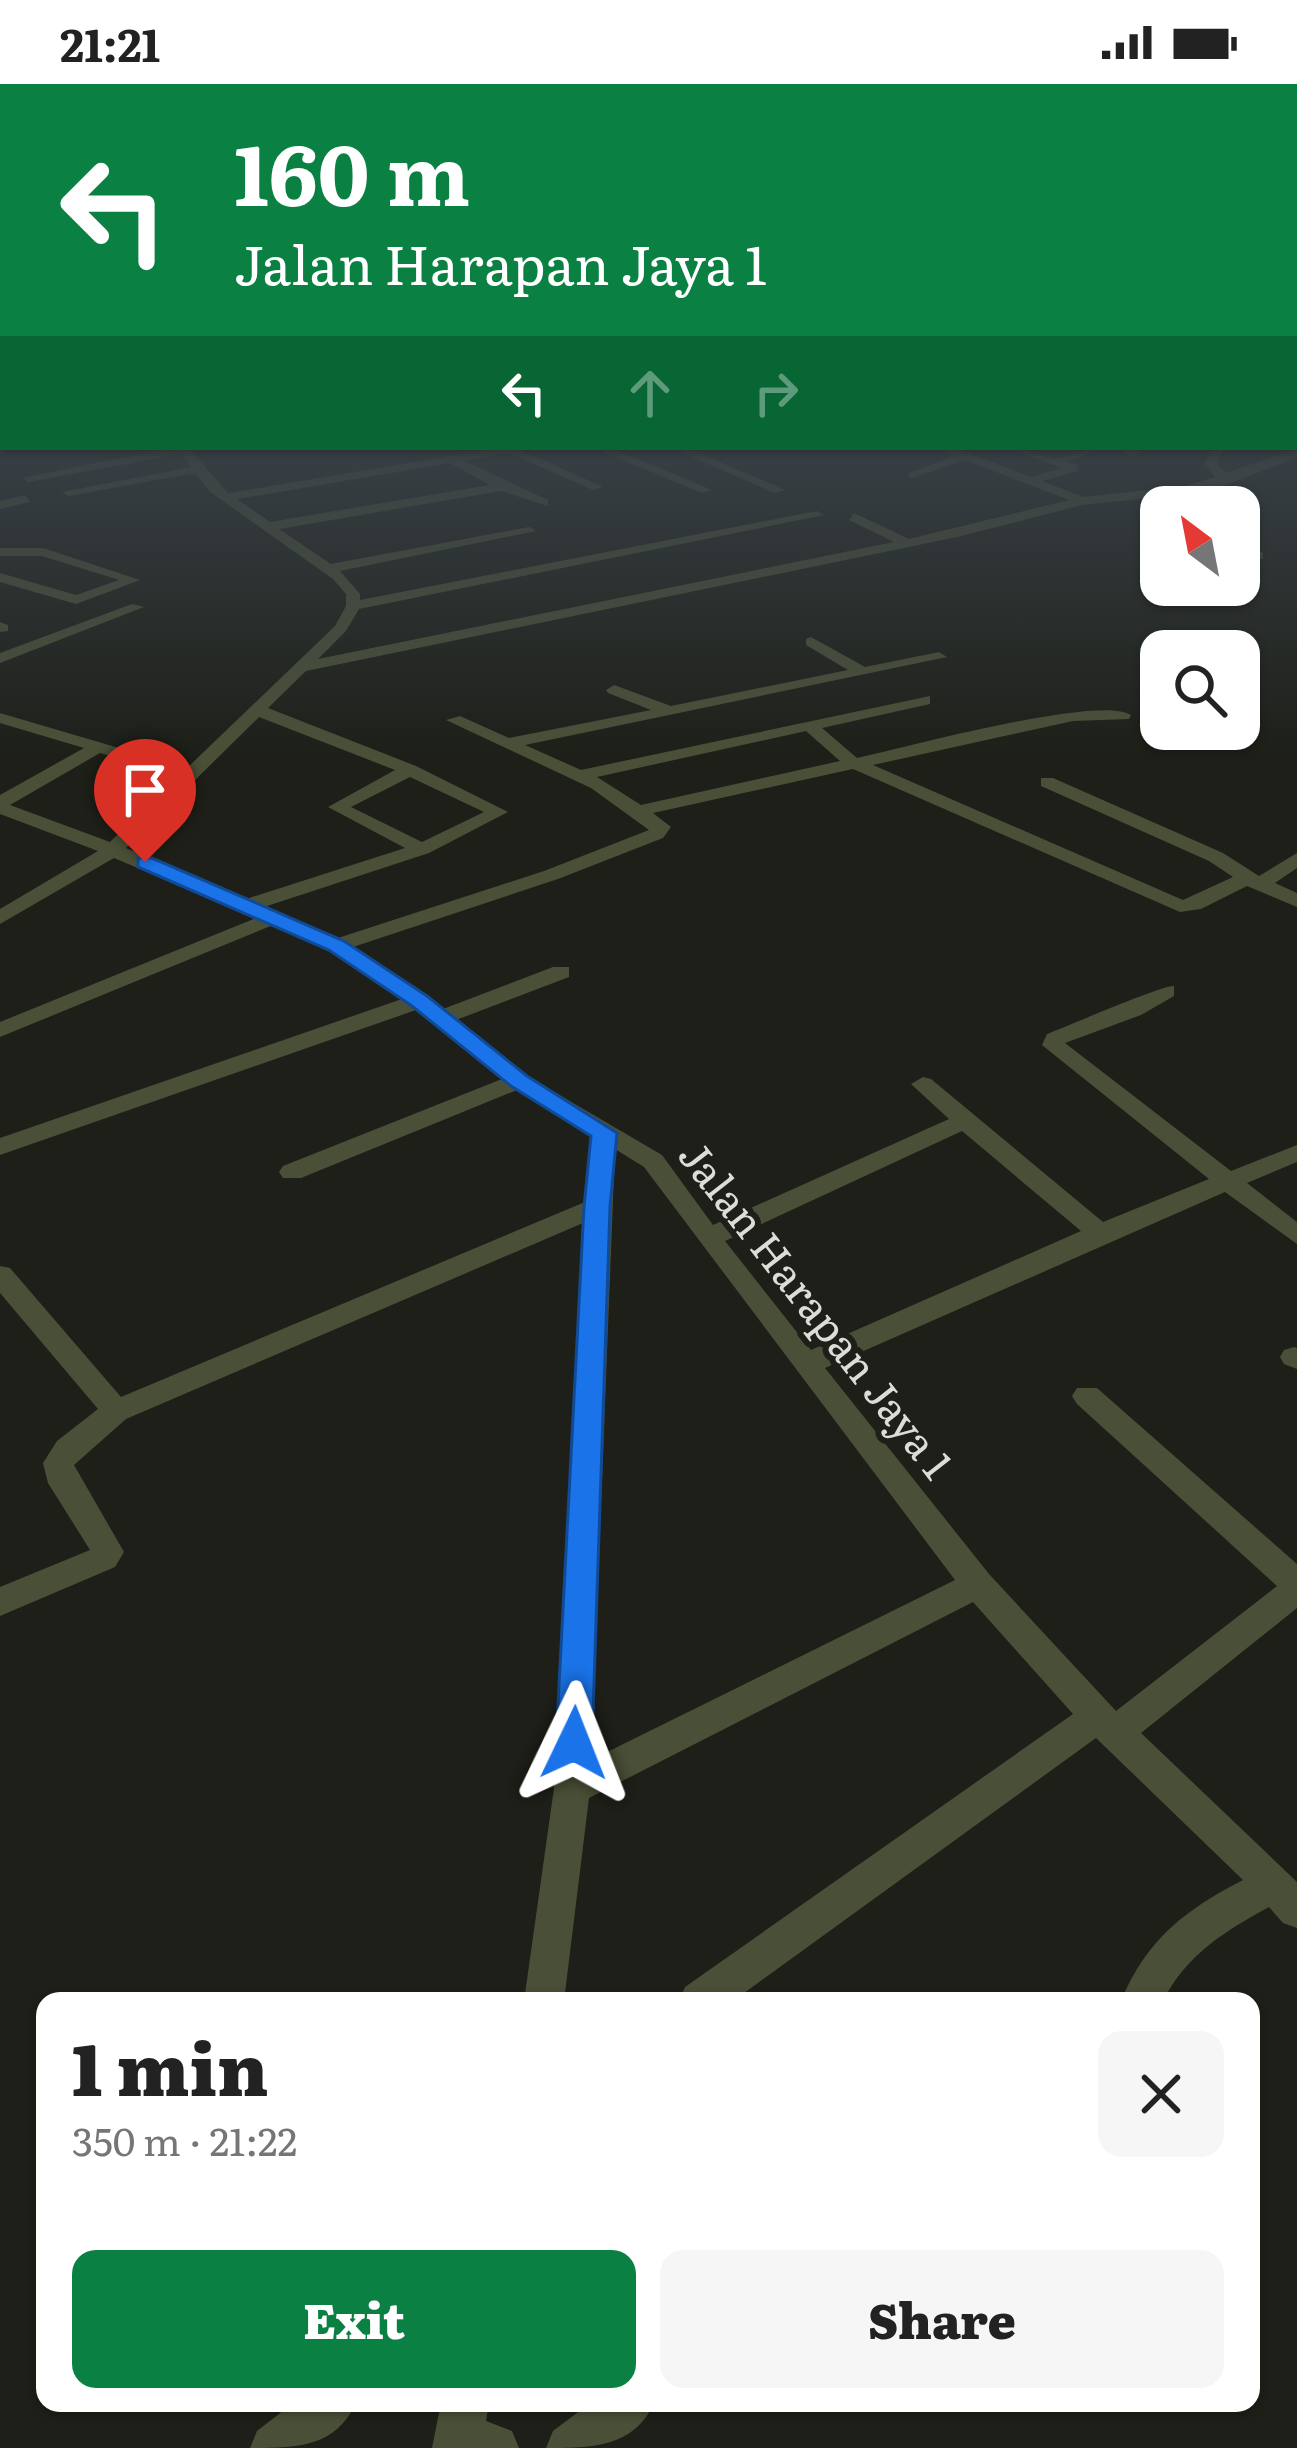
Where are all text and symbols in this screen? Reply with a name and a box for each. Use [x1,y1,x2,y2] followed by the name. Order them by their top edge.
[60,9,160,76] text: 21:21
[234,107,470,232] text: 160 m
[36,132,192,288] icon: left
[234,221,767,302] text: Jalan Harapan Jaya 1
[491,360,557,426] icon: left
[617,360,683,426] icon: ahead
[743,360,809,426] icon: right
[1140,486,1260,606] north arrow
[1140,486,1260,750] map controls
[1140,630,1260,750] button: search
[94,739,196,862] pin
[112,757,178,823] icon: arrive
[666,1126,970,1490] street label: Jalan Harapan Jaya 1
[511,1680,637,1806] position arrow
[72,2011,268,2118] text: 1 min
[1098,2031,1224,2157] button: close
[72,2110,297,2168] text: 350 m · 21:22
[72,2250,636,2388] button: Exit
[660,2250,1224,2388] button: Share

